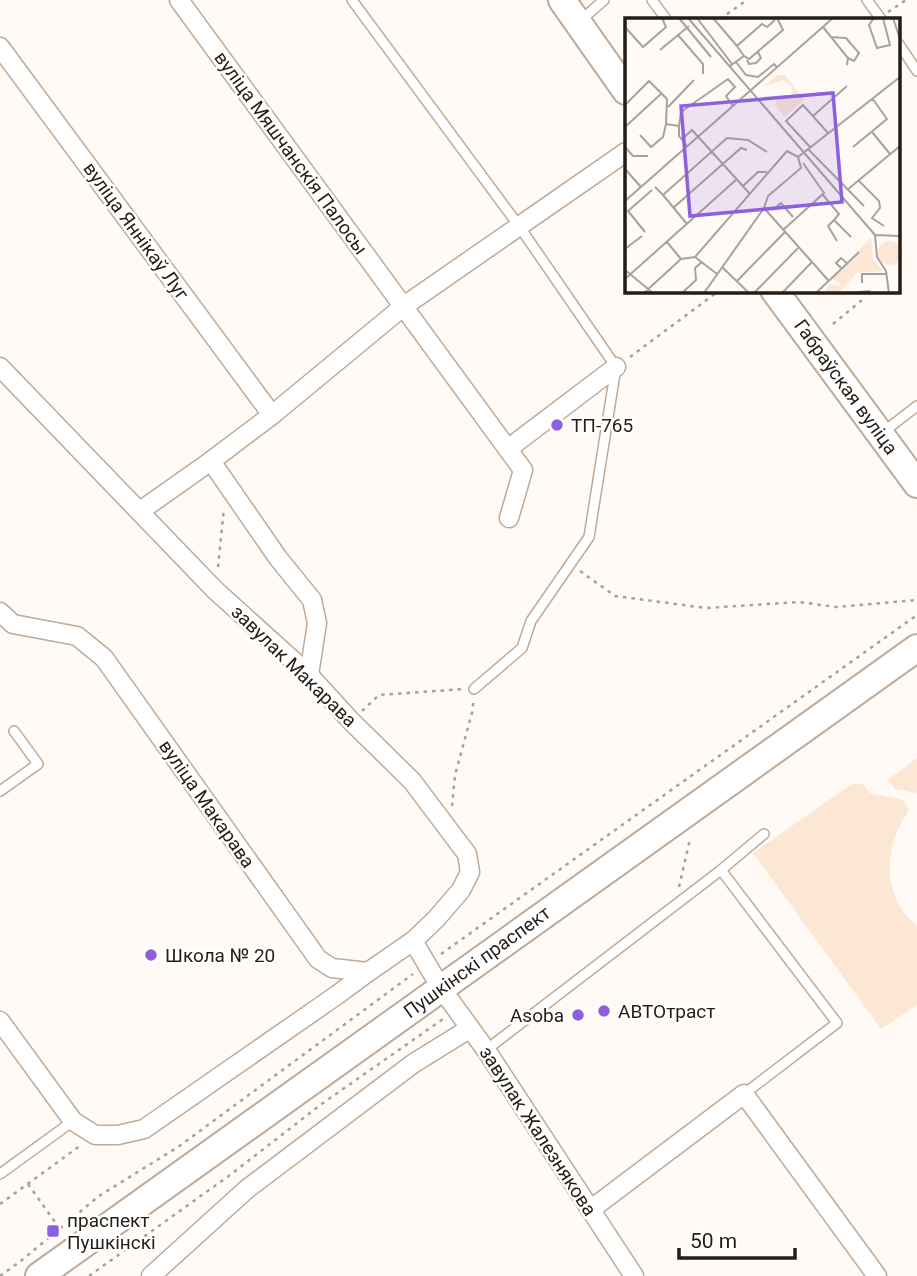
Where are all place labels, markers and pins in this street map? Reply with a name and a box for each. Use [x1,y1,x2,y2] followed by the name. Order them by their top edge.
[571,414,633,437] place label: ТП-765
[549,417,565,433] marker: ТП-765
[165,944,275,967] place label: Школа № 20
[143,947,159,963] marker: Школа № 20
[618,1000,715,1023] place label: АВТОтраст
[596,1003,612,1019] marker: АВТОтраст
[510,1004,564,1027] place label: Asoba
[570,1007,586,1023] marker: Asoba
[67,1209,156,1254] place label: праспект Пушкінскі
[45,1223,61,1239] marker: праспект Пушкінскі

